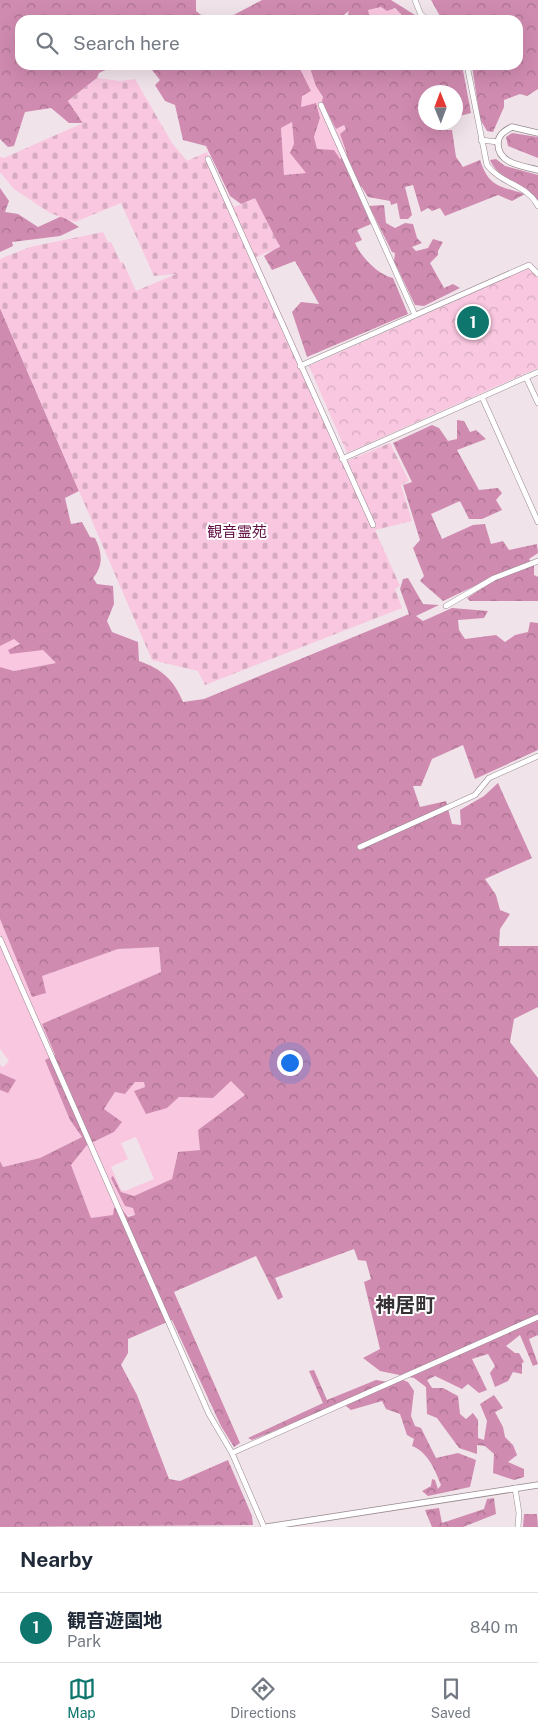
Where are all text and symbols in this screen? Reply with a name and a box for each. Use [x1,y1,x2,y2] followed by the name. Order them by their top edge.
[15,15,523,70] search box
[33,29,61,57] icon: search
[73,32,180,54] text: Search here
[418,85,463,130] north arrow
[457,303,489,341] pin: 1
[207,523,267,540] park label: 観音霊苑
[277,1050,303,1076] your location
[375,1293,435,1317] district label: 神居町
[20,1547,93,1572] text: Nearby
[67,1609,162,1631] text: 観音遊園地
[33,1618,39,1637] text: 1
[470,1618,518,1637] text: 840 m
[67,1632,101,1651] text: Park
[67,1675,96,1721] tab: Map
[230,1675,296,1721] tab: Directions
[431,1675,471,1721] tab: Saved

